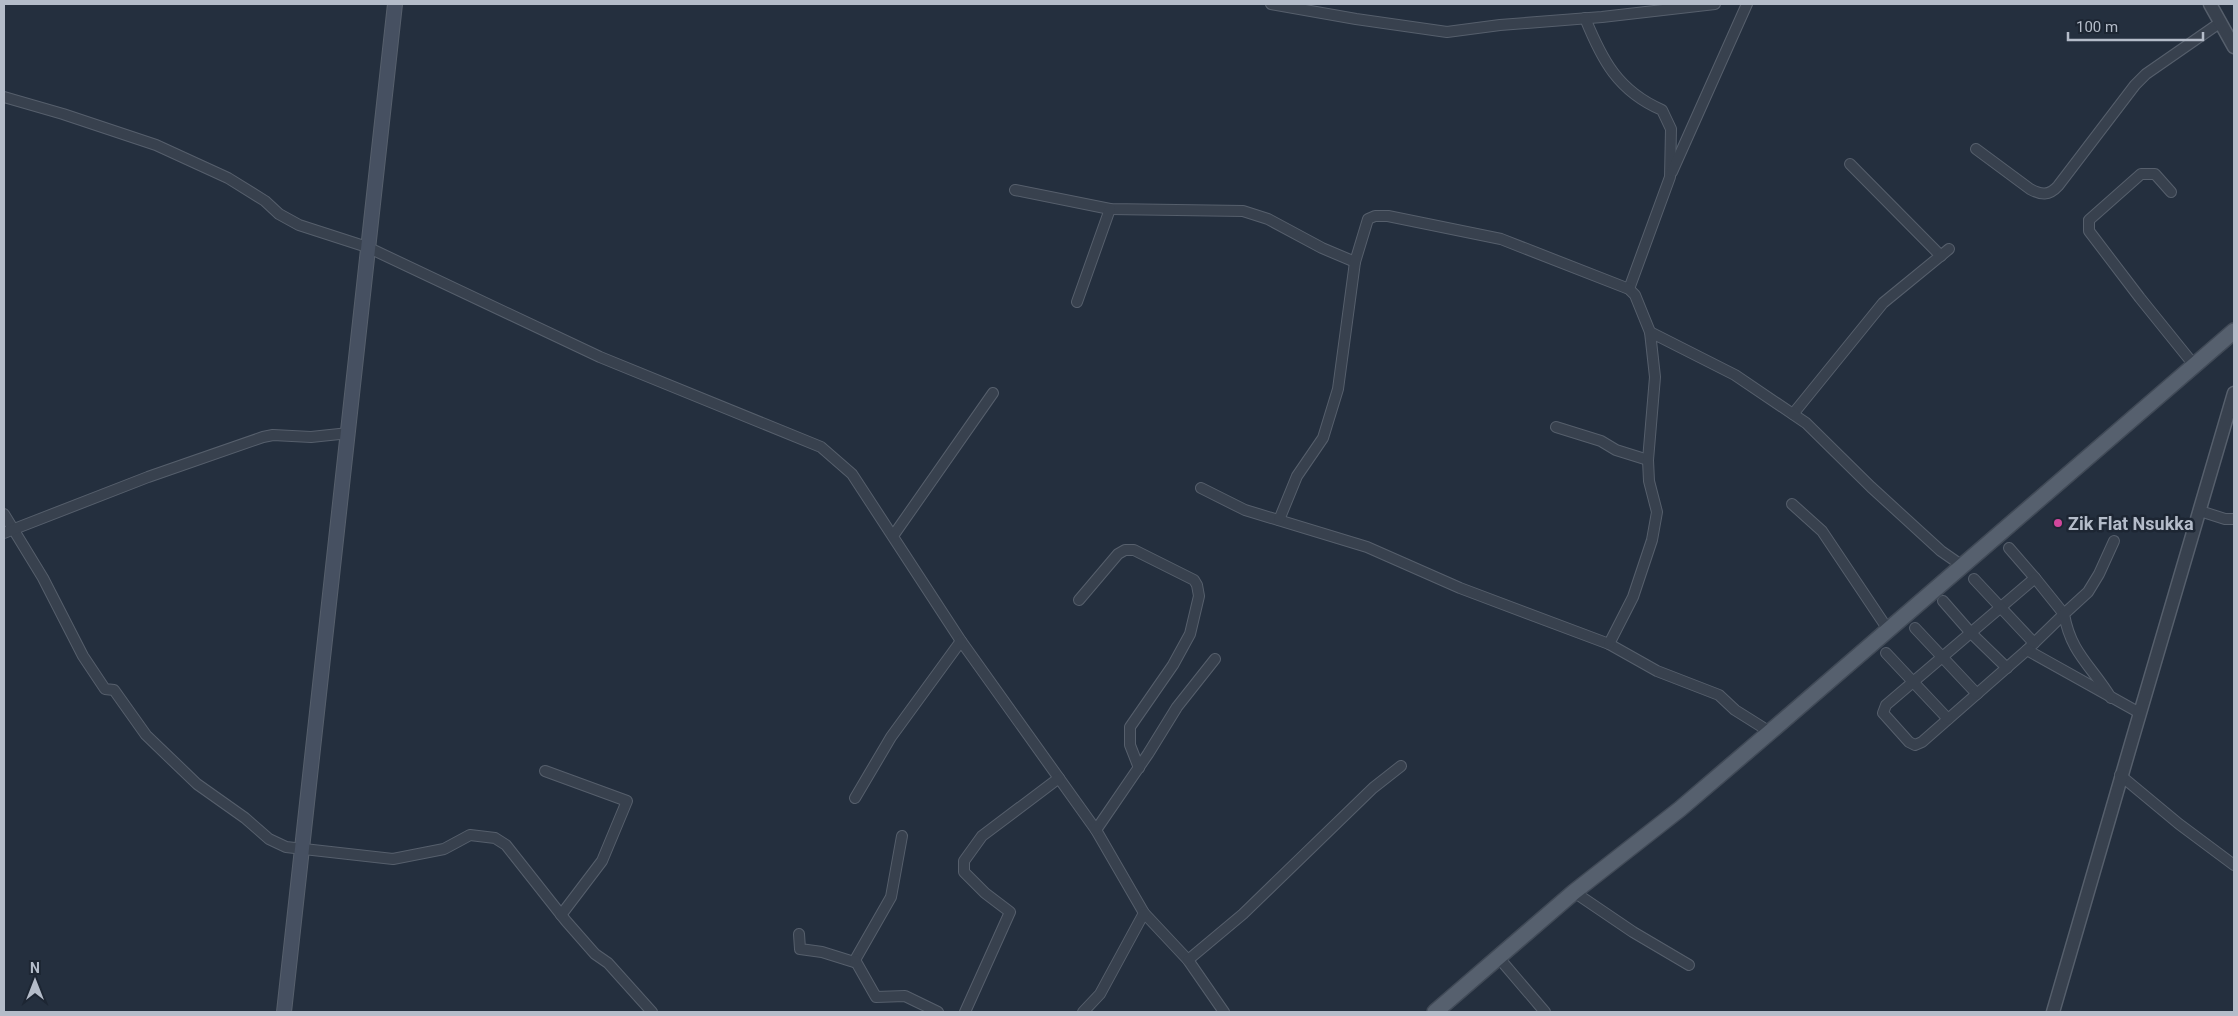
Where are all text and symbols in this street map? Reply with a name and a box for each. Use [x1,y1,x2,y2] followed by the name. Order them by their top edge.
[2068,10,2203,42] scale bar
[2076,18,2118,36] text: 100 m
[2068,513,2194,534] place label: Zik Flat Nsukka
[2052,517,2064,529] marker: Zik Flat Nsukka
[10,956,60,1006] north arrow
[30,960,40,976] text: N

